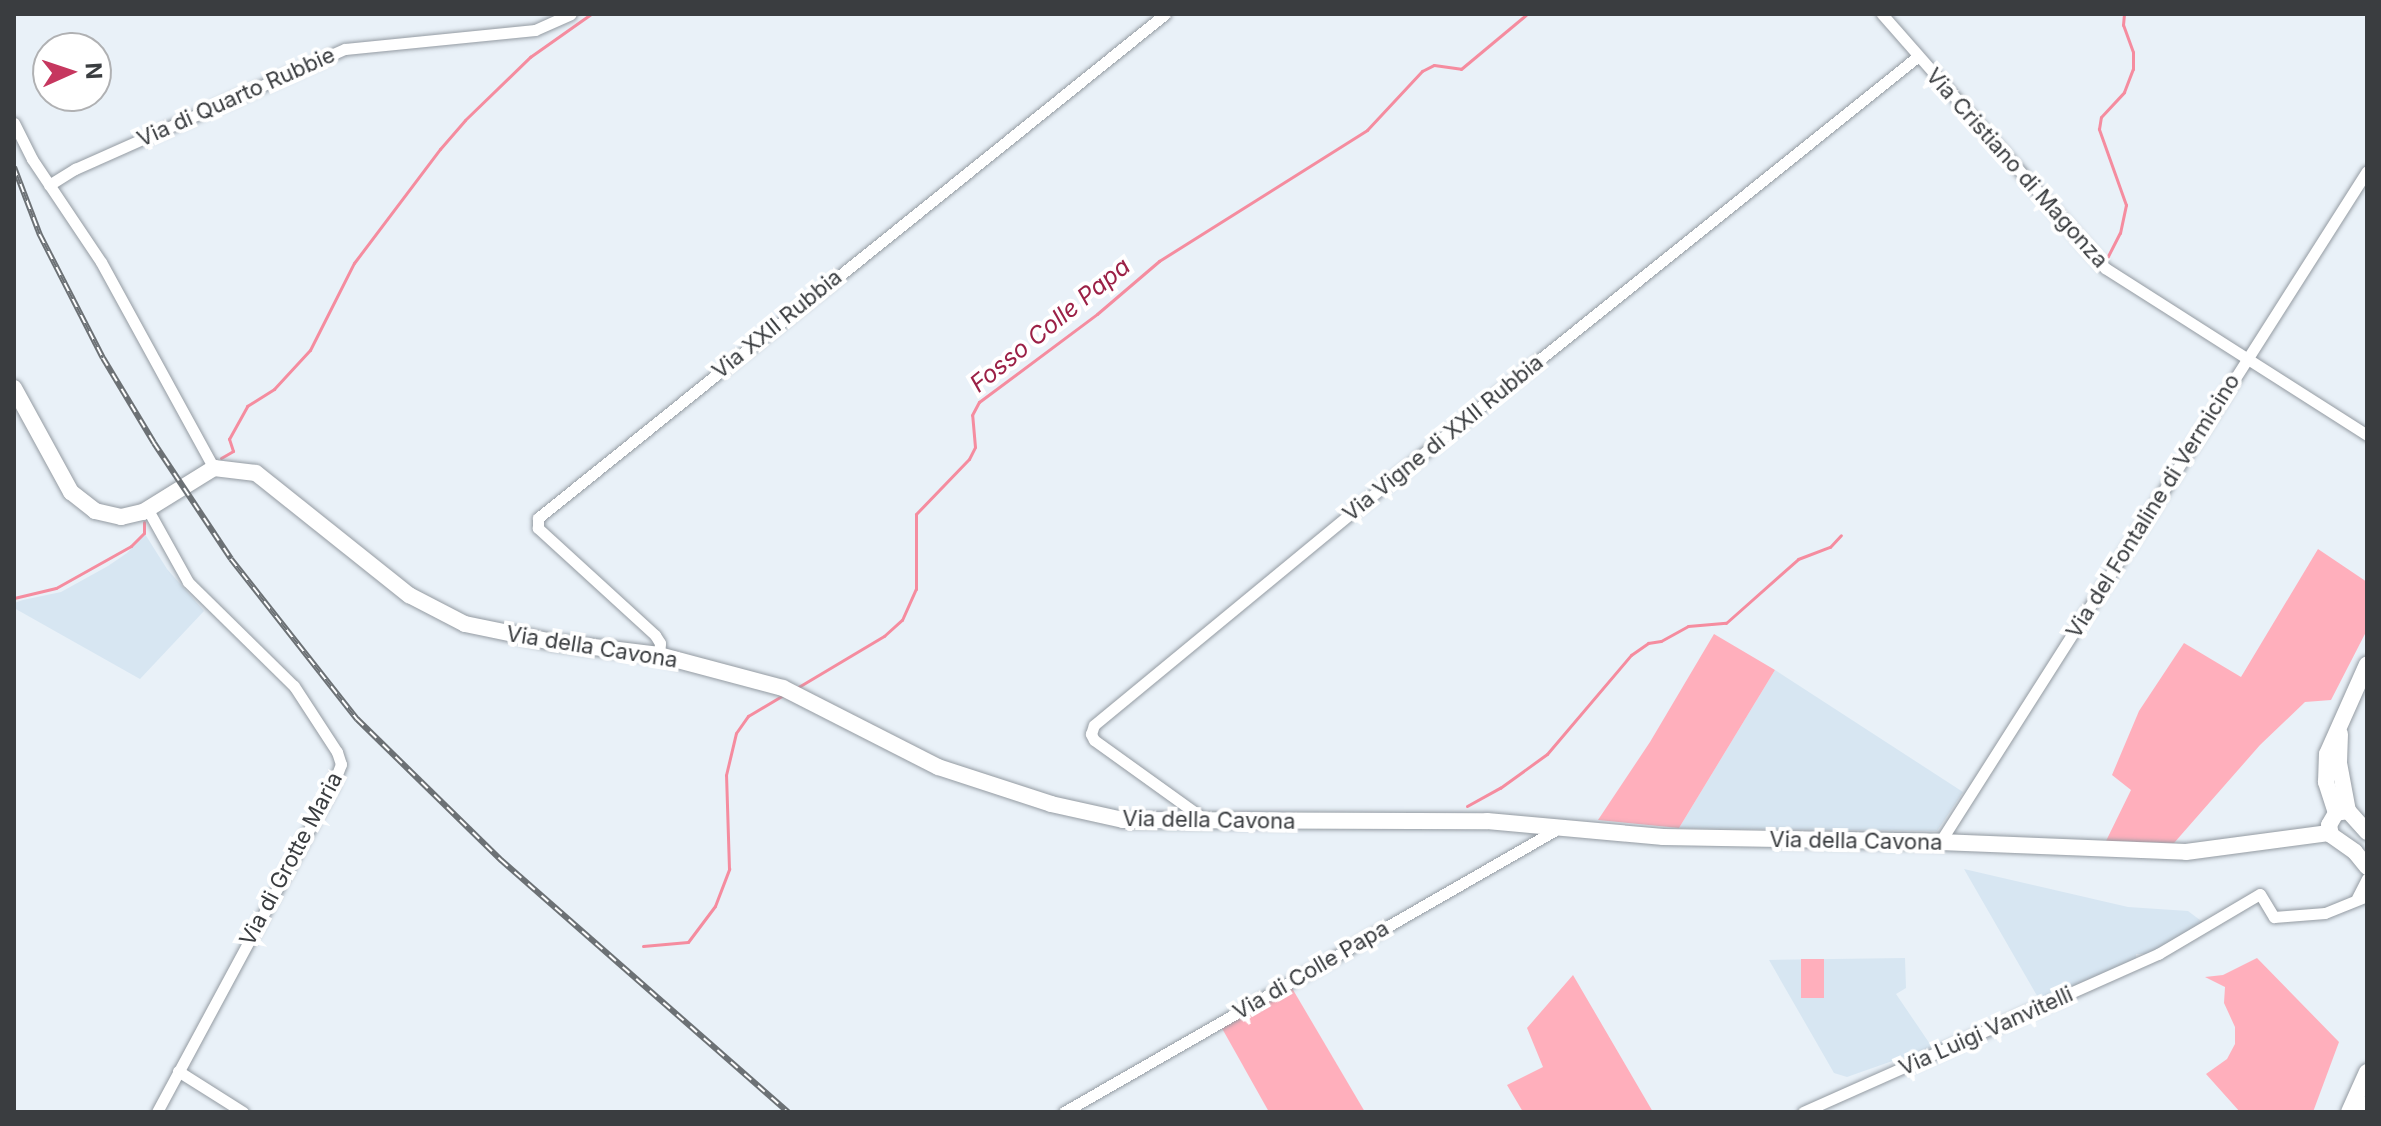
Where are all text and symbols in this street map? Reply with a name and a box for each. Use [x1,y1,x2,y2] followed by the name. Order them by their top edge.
[32,32,112,112] north arrow
[133,42,339,152] street label: Via di Quarto Rubbie
[81,62,107,80] text: N
[1920,63,2114,273] street label: Via Cristiano di Magonza
[964,252,1136,398] water label: Fosso Colle Papa
[707,264,847,384] street label: Via XXII Rubbia
[1338,349,1548,527] street label: Via Vigne di XXII Rubbia
[2061,369,2245,643] street label: Via del Fontaline di Vermicino
[504,620,680,674] street label: Via della Cavona
[234,768,348,950] street label: Via di Grotte Maria
[1122,805,1296,835] street label: Via della Cavona
[1769,826,1943,856] street label: Via della Cavona
[1228,915,1394,1025] street label: Via di Colle Papa
[1895,981,2077,1081] street label: Via Luigi Vanvitelli

